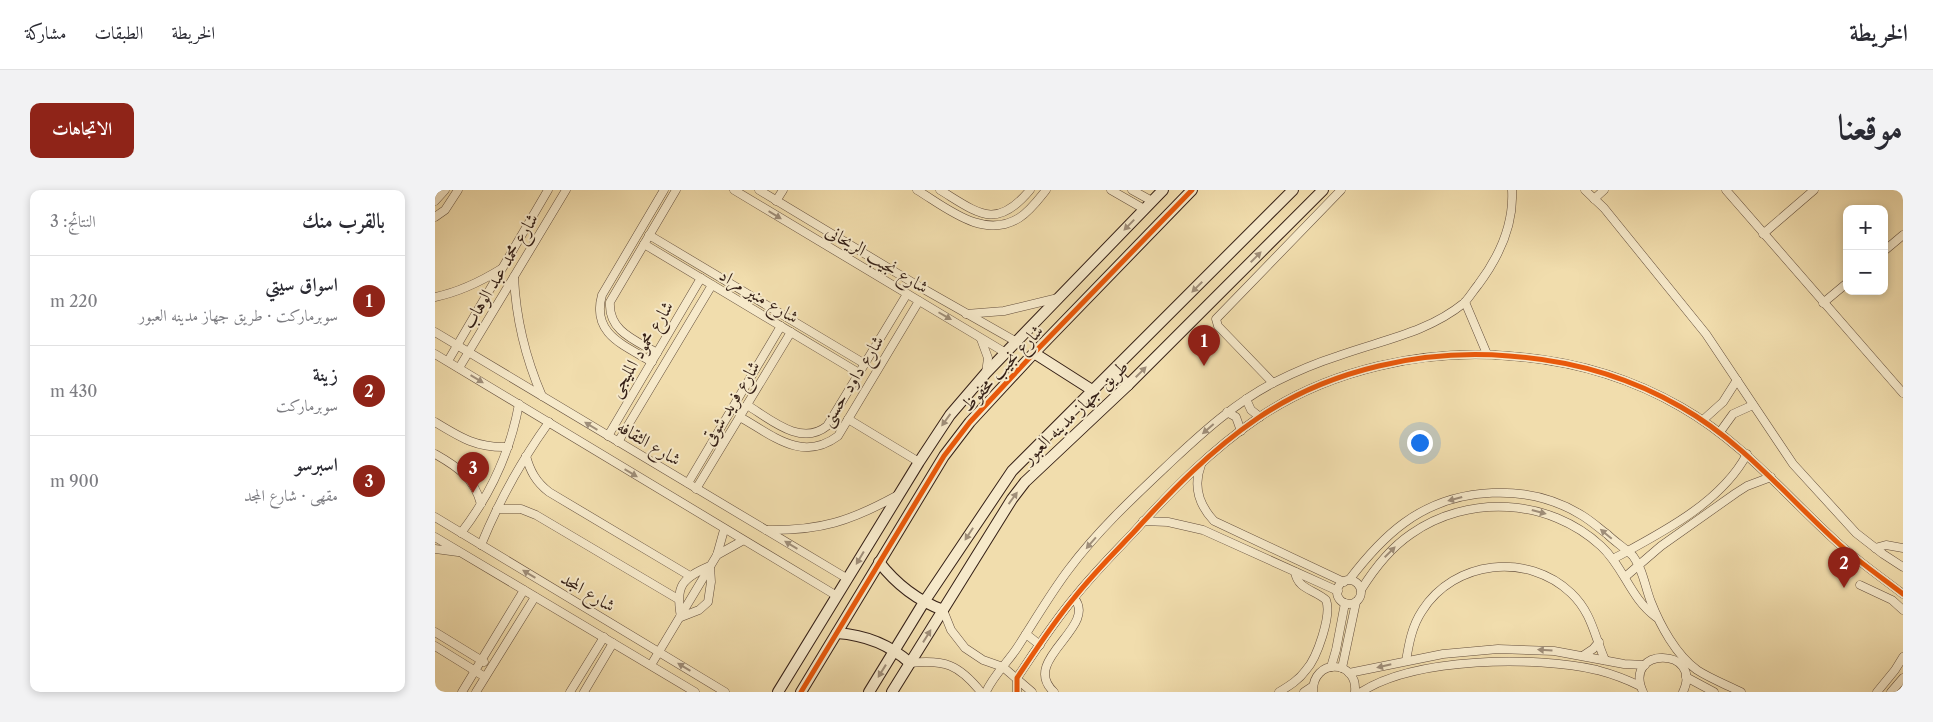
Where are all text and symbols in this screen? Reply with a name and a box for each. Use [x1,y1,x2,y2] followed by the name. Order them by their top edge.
[1850,18,1908,47] text: الخريطة
[25,22,66,44] text: مشاركة
[94,22,143,44] text: الطبقات
[171,22,215,44] text: الخريطة
[30,103,134,158] button: الاتجاهات
[1838,105,1903,148] text: موقعنا
[1843,205,1888,295] map controls
[1843,205,1888,250] button: +
[302,208,385,233] text: بالقرب منك
[457,209,547,335] street label: شارع محمد عبد الوهاب
[50,211,96,231] text: النتائج: 3
[769,211,782,220] one-way arrow
[1123,219,1135,231] one-way arrow
[820,220,932,302] street label: شارع نجيب الريحانى
[1843,250,1888,295] button: −
[1250,251,1262,263] one-way arrow
[713,264,803,332] street label: شارع منير مراد
[265,273,338,296] text: اسواق سيتي
[1191,281,1203,293] one-way arrow
[50,291,98,311] text: 220 m
[365,291,373,311] text: 1
[604,297,682,403] street label: شارع محمود المليجى
[139,305,338,325] text: سوبرماركت · طريق جهاز مدينه العبور
[938,312,951,321] one-way arrow
[956,320,1051,419] street label: شارع نجيب محفوظ
[1188,325,1220,366] pin: 1
[815,331,892,433] street label: شارع داود حسنى
[1016,356,1134,470] street label: طريق جهاز مدينه العبور
[697,357,768,451] street label: شارع فريد شوقى
[313,363,338,386] text: زينة
[1135,366,1147,378] one-way arrow
[470,375,483,384] one-way arrow
[50,381,97,401] text: 430 m
[364,381,374,401] text: 2
[276,395,338,415] text: سوبرماركت
[941,413,951,427] one-way arrow
[611,415,685,474] street label: شارع الثقافه
[584,421,597,430] one-way arrow
[1201,424,1214,435] one-way arrow
[1407,430,1433,456] your location
[457,452,489,493] pin: 3
[295,453,338,476] text: اسبرسو
[624,468,637,477] one-way arrow
[50,471,99,491] text: 900 m
[364,471,374,491] text: 3
[244,485,338,505] text: مقهى · شارع المجد
[1008,491,1018,505] one-way arrow
[1447,495,1462,503] one-way arrow
[1532,509,1547,517] one-way arrow
[964,528,974,541] one-way arrow
[1600,529,1612,540] one-way arrow
[1086,536,1097,549] one-way arrow
[784,540,797,549] one-way arrow
[1384,546,1396,558] one-way arrow
[1828,547,1860,588] pin: 2
[856,551,865,564] one-way arrow
[555,567,619,620] street label: شارع المجد
[523,570,536,579] one-way arrow
[922,629,931,642] one-way arrow
[1537,646,1553,654] one-way arrow
[677,662,690,671] one-way arrow
[1376,662,1391,670] one-way arrow
[877,665,886,678] one-way arrow

